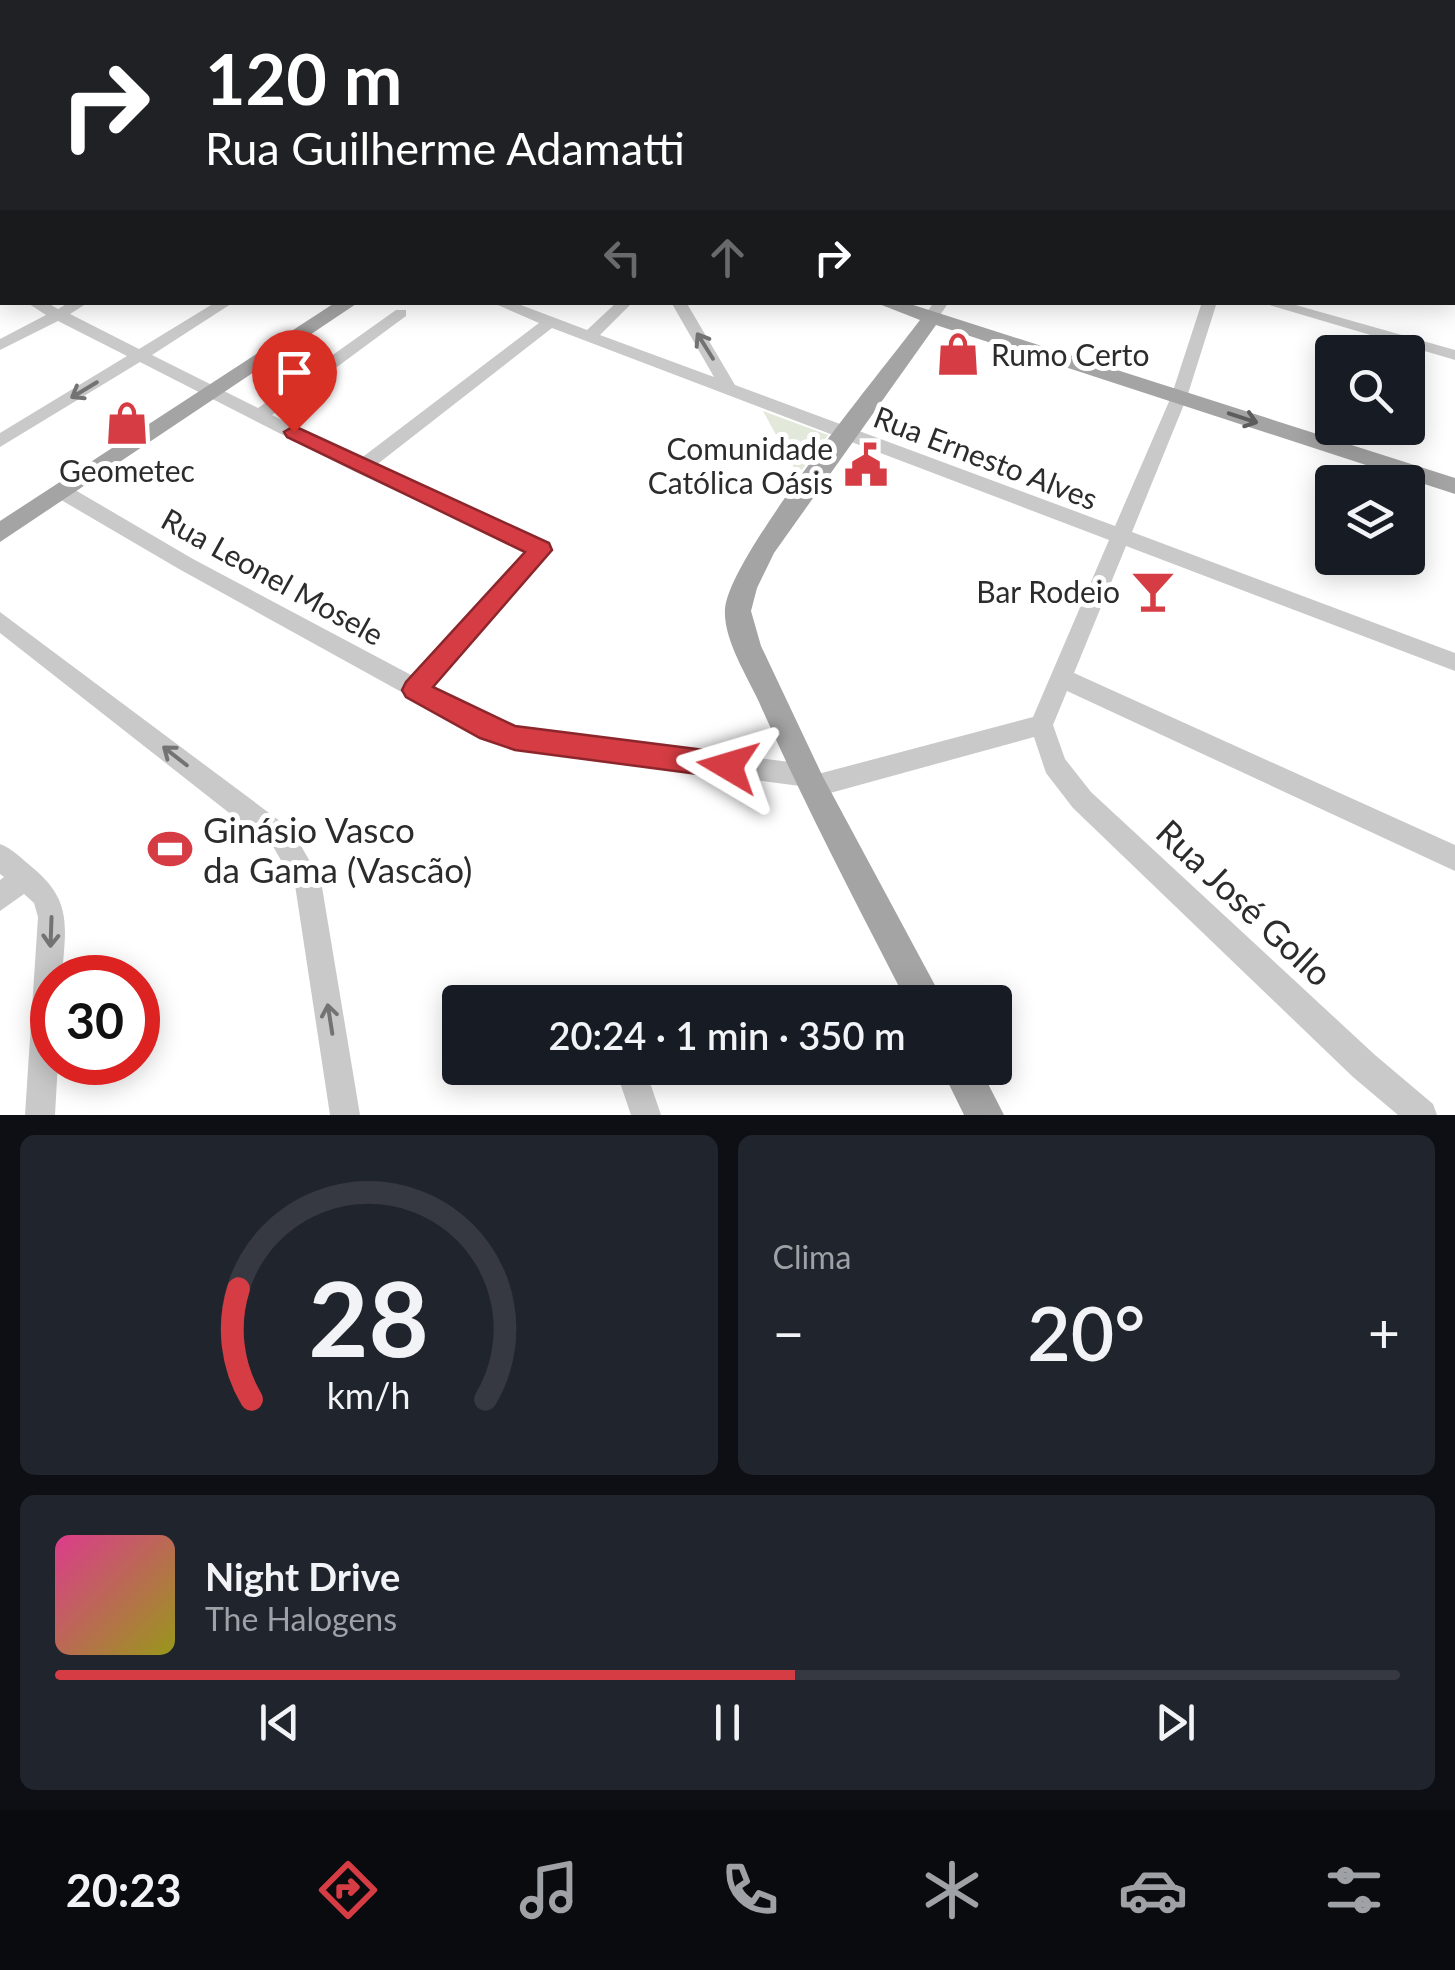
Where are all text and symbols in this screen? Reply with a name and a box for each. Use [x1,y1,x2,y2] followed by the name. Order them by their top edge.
[205,36,402,120] text: 120 m
[40,40,170,170] icon: right
[205,121,685,175] text: Rua Guilherme Adamatti
[595,230,650,285] icon: left
[700,230,755,285] icon: ahead
[805,230,860,285] icon: right
[252,330,337,433] pin
[934,330,982,378] shop icon: Rumo Certo
[695,332,715,361] one-way arrow
[1315,335,1425,575] map controls
[1315,335,1425,445] button: search
[991,336,1149,372] place label: Rumo Certo
[267,345,322,400] icon: arrive
[70,380,99,400] one-way arrow
[869,398,1103,516] street label: Rua Ernesto Alves
[103,399,151,447] shop icon: Geometec
[1226,410,1258,428] one-way arrow
[648,430,833,500] place label: Comunidade Católica Oásis
[842,441,890,489] public building icon: Comunidade Católica Oásis
[59,452,195,488] place label: Geometec
[1315,465,1425,575] button: layers
[156,500,390,652] street label: Rua Leonel Mosele
[1129,567,1177,615] bar icon: Bar Rodeio
[976,573,1120,609] place label: Bar Rodeio
[676,714,780,818] position arrow
[162,745,189,766] one-way arrow
[203,808,472,890] place label: Ginásio Vasco da Gama (Vascão)
[1149,810,1341,994] street label: Rua José Gollo
[146,825,194,873] sports icon: Ginásio Vasco da Gama (Vascão)
[41,916,60,948] one-way arrow
[30,955,160,1085] speed limit sign: 30
[320,1003,339,1035] one-way arrow
[549,1012,905,1058] text: 20:24 · 1 min · 350 m
[773,1237,851,1276] text: Clima
[308,1254,429,1379] text: 28
[1027,1287,1145,1377] text: 20°
[773,1299,804,1365] text: −
[1368,1299,1400,1365] text: +
[327,1374,411,1417] text: km/h
[205,1553,400,1599] text: Night Drive
[205,1599,397,1638] text: The Halogens
[252,1695,307,1750] icon: previous
[700,1695,755,1750] icon: pause
[1148,1695,1203,1750] icon: next
[313,1855,383,1925] icon: directions
[514,1855,584,1925] icon: music
[715,1855,785,1925] icon: phone
[917,1855,987,1925] icon: climate
[1118,1855,1188,1925] icon: car
[1319,1855,1389,1925] icon: filters
[66,1863,182,1917] text: 20:23

